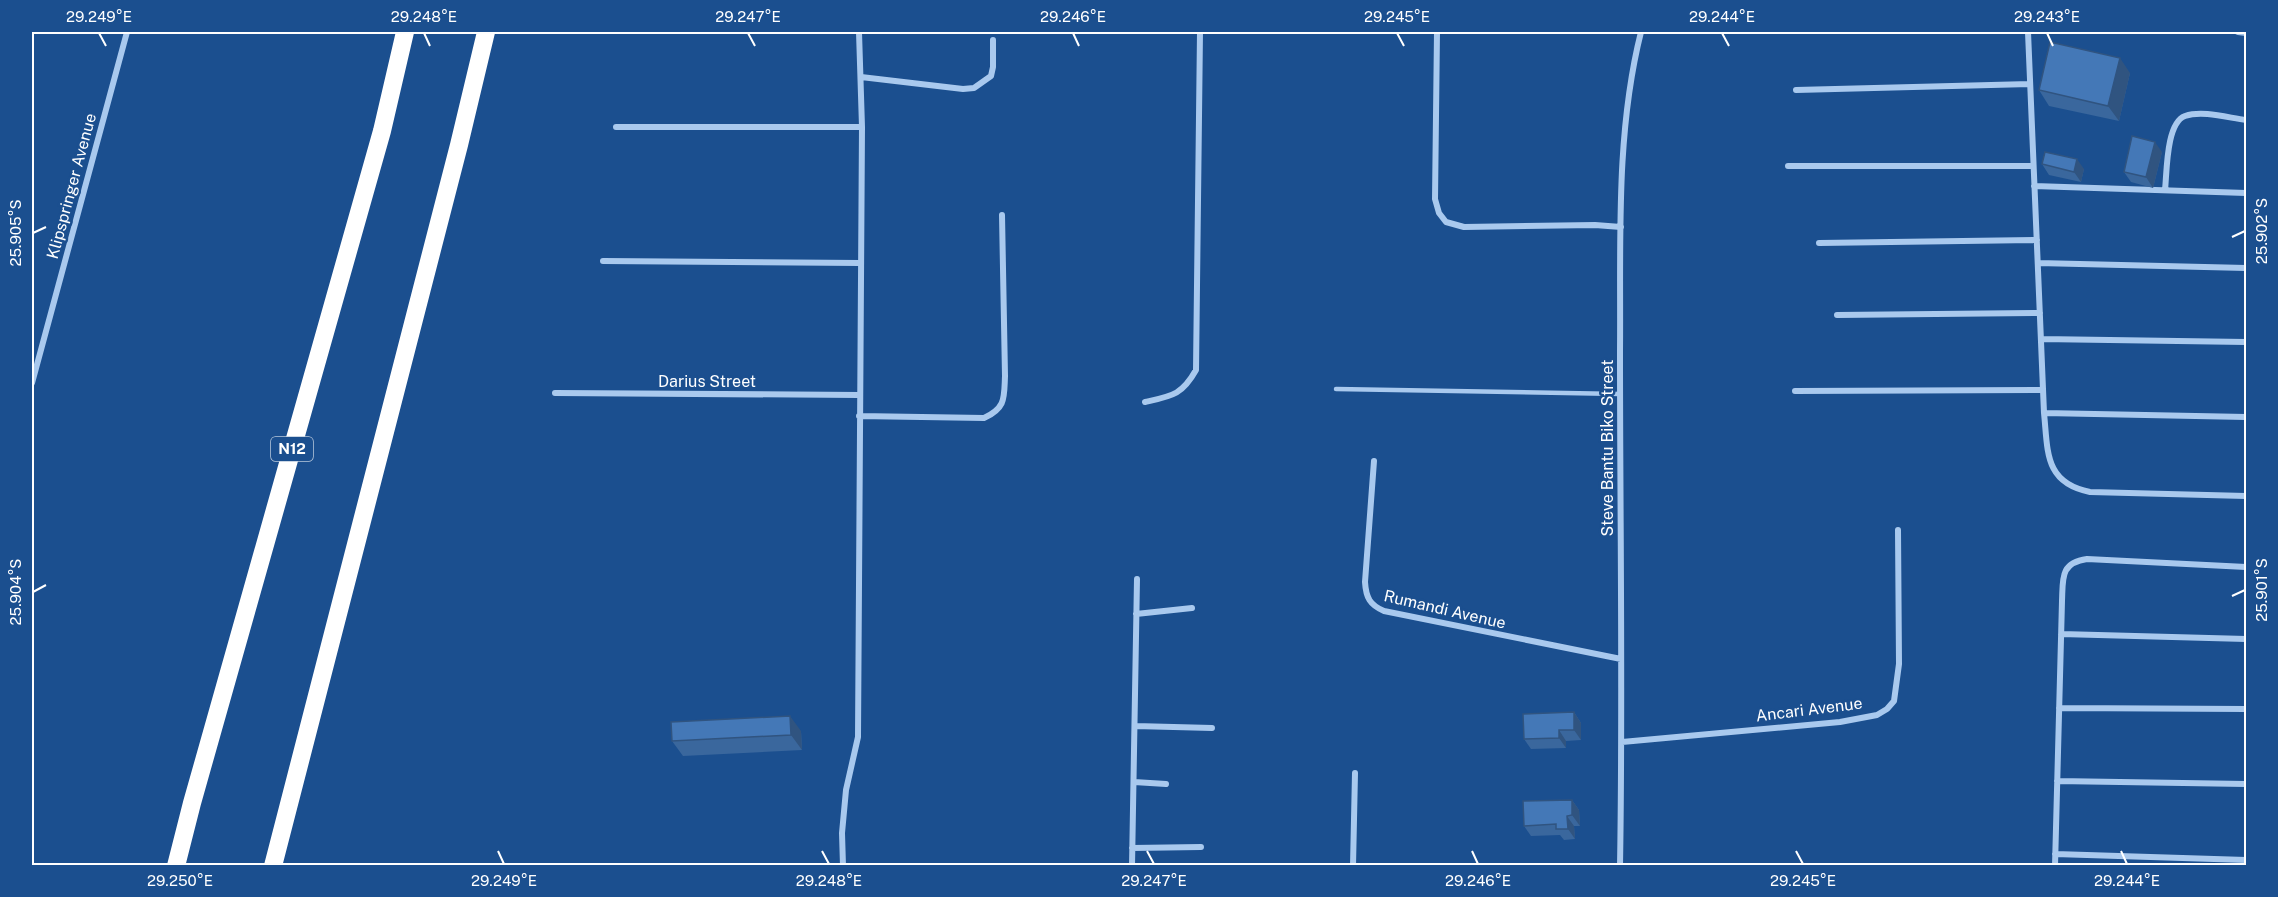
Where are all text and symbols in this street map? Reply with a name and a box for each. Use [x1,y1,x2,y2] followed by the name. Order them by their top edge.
[66,8,132,25] text: 29.249°E
[391,8,457,25] text: 29.248°E
[715,8,781,25] text: 29.247°E
[1040,8,1106,25] text: 29.246°E
[1364,8,1430,25] text: 29.245°E
[1689,8,1755,25] text: 29.244°E
[2014,8,2080,25] text: 29.243°E
[43,111,100,261] street label: Klipspringer Avenue
[2253,198,2270,264] text: 25.902°S
[7,200,24,266] text: 25.905°S
[1598,360,1617,536] street label: Steve Bantu Biko Street
[658,372,756,391] street label: Darius Street
[271,437,313,461] road number: N12
[2253,558,2270,622] text: 25.901°S
[7,559,24,625] text: 25.904°S
[1382,586,1508,633] street label: Rumandi Avenue
[1755,694,1863,725] street label: Ancari Avenue
[147,872,213,889] text: 29.250°E
[471,872,537,889] text: 29.249°E
[796,872,862,889] text: 29.248°E
[1121,872,1187,889] text: 29.247°E
[1445,872,1511,889] text: 29.246°E
[1770,872,1836,889] text: 29.245°E
[2094,872,2160,889] text: 29.244°E

